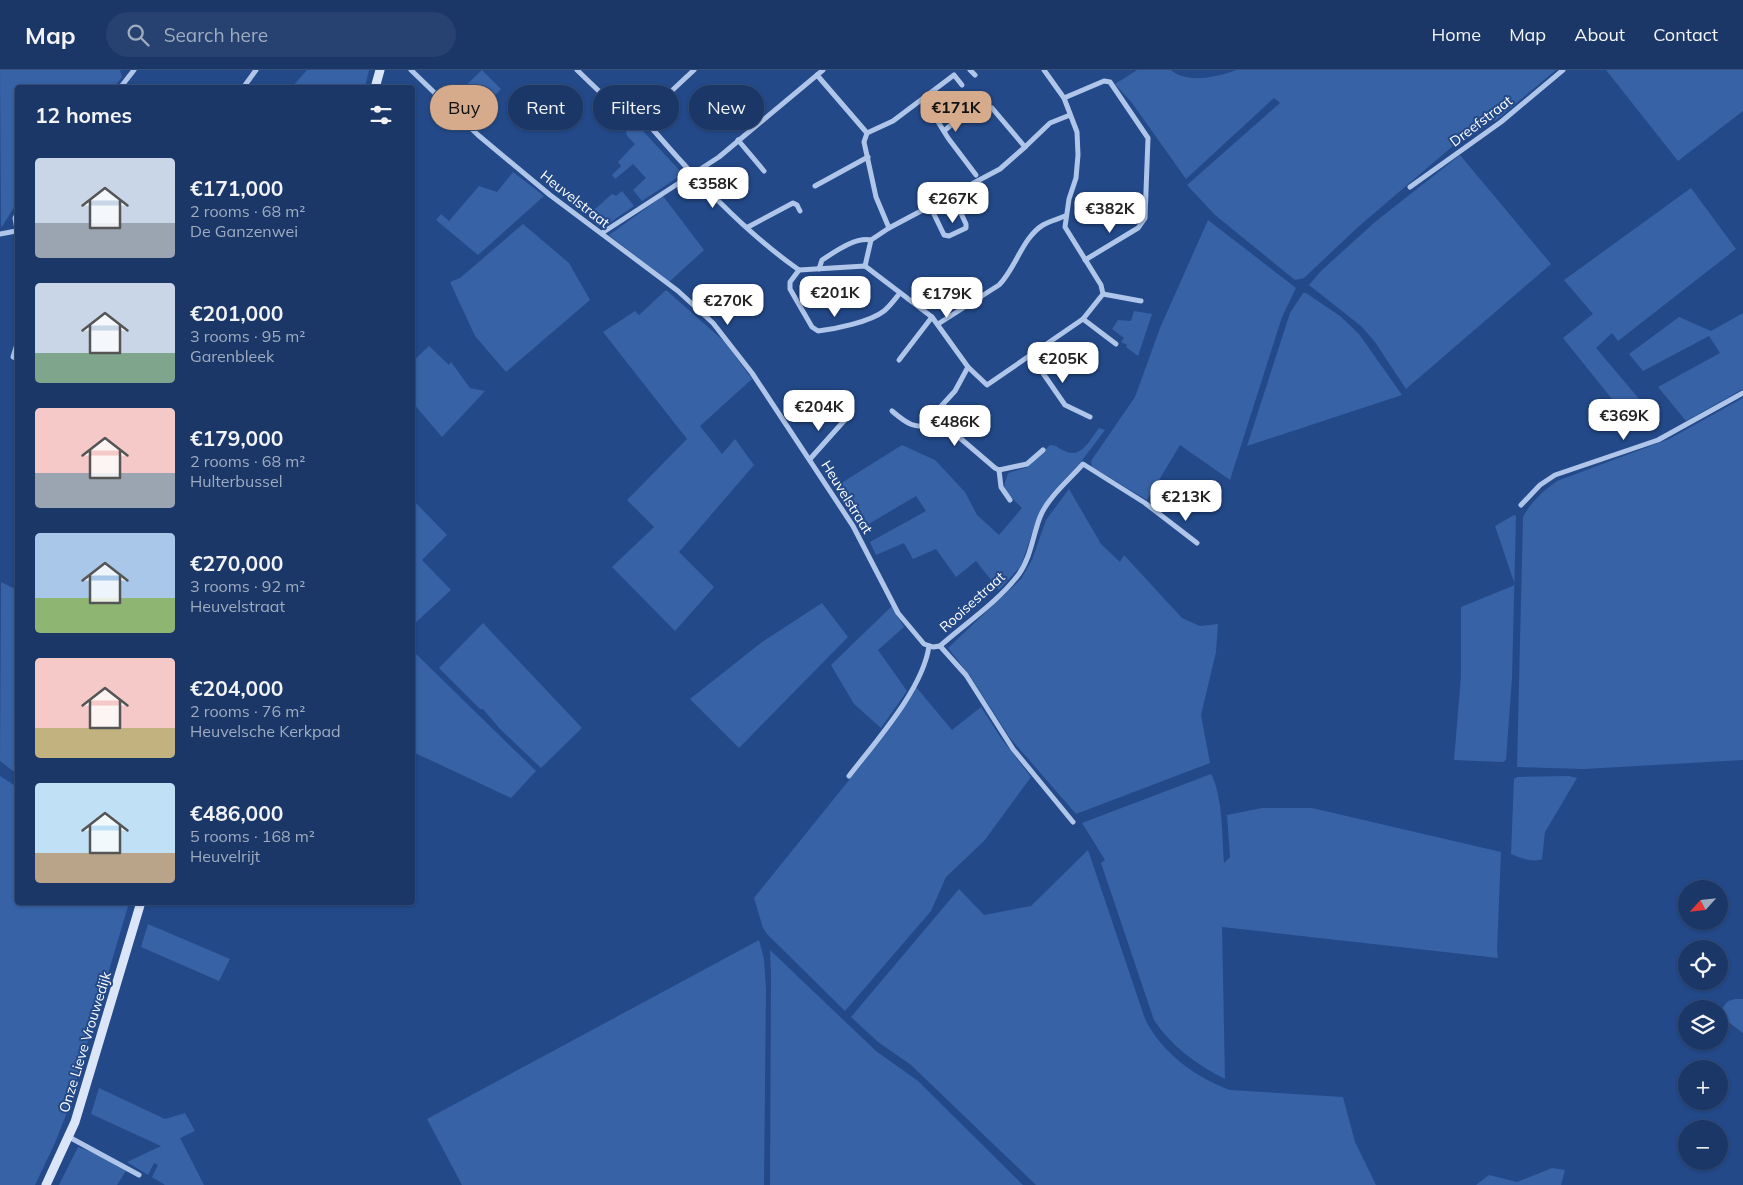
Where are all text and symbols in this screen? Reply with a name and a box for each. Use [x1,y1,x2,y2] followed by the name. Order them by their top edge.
[106,12,456,57] search box
[25,20,76,50] text: Map
[124,21,152,49] icon: search
[164,23,268,47] text: Search here
[1431,23,1481,46] text: Home
[1509,23,1546,46] text: Map
[1574,23,1625,46] text: About
[1653,23,1718,46] text: Contact
[430,85,498,130] chip: Buy
[508,85,583,130] chip: Rent
[593,85,679,130] chip: Filters
[689,85,764,130] chip: New
[921,90,991,133] pin: €171K
[1446,92,1516,150] street label: Dreefstraat
[931,97,981,117] text: €171K
[367,101,395,129] icon: filters
[35,102,132,128] text: 12 homes
[537,166,613,232] street label: Heuvelstraat
[678,166,748,209] pin: €358K
[688,173,738,193] text: €358K
[190,175,283,201] text: €171,000
[75,178,135,238] icon: home
[918,182,988,224] pin: €267K
[928,188,978,208] text: €267K
[1075,191,1145,234] pin: €382K
[1085,198,1135,218] text: €382K
[190,201,305,221] text: 2 rooms · 68 m²
[190,221,298,241] text: De Ganzenwei
[800,276,870,318] pin: €201K
[912,276,982,319] pin: €179K
[810,282,860,302] text: €201K
[922,283,972,303] text: €179K
[693,284,763,326] pin: €270K
[703,290,753,310] text: €270K
[190,300,283,326] text: €201,000
[75,303,135,363] icon: home
[190,326,305,346] text: 3 rooms · 95 m²
[1028,342,1098,384] pin: €205K
[190,346,274,366] text: Garenbleek
[1038,348,1088,368] text: €205K
[784,390,854,432] pin: €204K
[794,396,844,416] text: €204K
[1589,398,1659,441] pin: €369K
[920,404,990,447] pin: €486K
[1599,405,1649,425] text: €369K
[930,411,980,431] text: €486K
[190,425,283,451] text: €179,000
[75,428,135,488] icon: home
[190,451,305,471] text: 2 rooms · 68 m²
[817,457,877,537] street label: Heuvelstraat
[190,471,283,491] text: Hulterbussel
[1151,480,1221,522] pin: €213K
[1161,486,1211,506] text: €213K
[190,550,283,576] text: €270,000
[75,553,135,613] icon: home
[936,568,1009,636] street label: Rooisestraat
[190,576,305,596] text: 3 rooms · 92 m²
[190,596,285,616] text: Heuvelstraat
[190,675,283,701] text: €204,000
[75,678,135,738] icon: home
[190,701,305,721] text: 2 rooms · 76 m²
[190,721,341,741] text: Heuvelsche Kerkpad
[190,800,283,826] text: €486,000
[75,803,135,863] icon: home
[190,826,315,846] text: 5 rooms · 168 m²
[190,846,260,866] text: Heuvelrijt
[1678,880,1728,930] north arrow
[1678,880,1728,1170] map controls
[1678,940,1728,990] button: locate
[55,969,115,1115] street label: Onze Lieve Vrouwedijk
[1678,1000,1728,1050] button: layers
[1678,1060,1728,1110] button: +
[1678,1120,1728,1170] button: −

